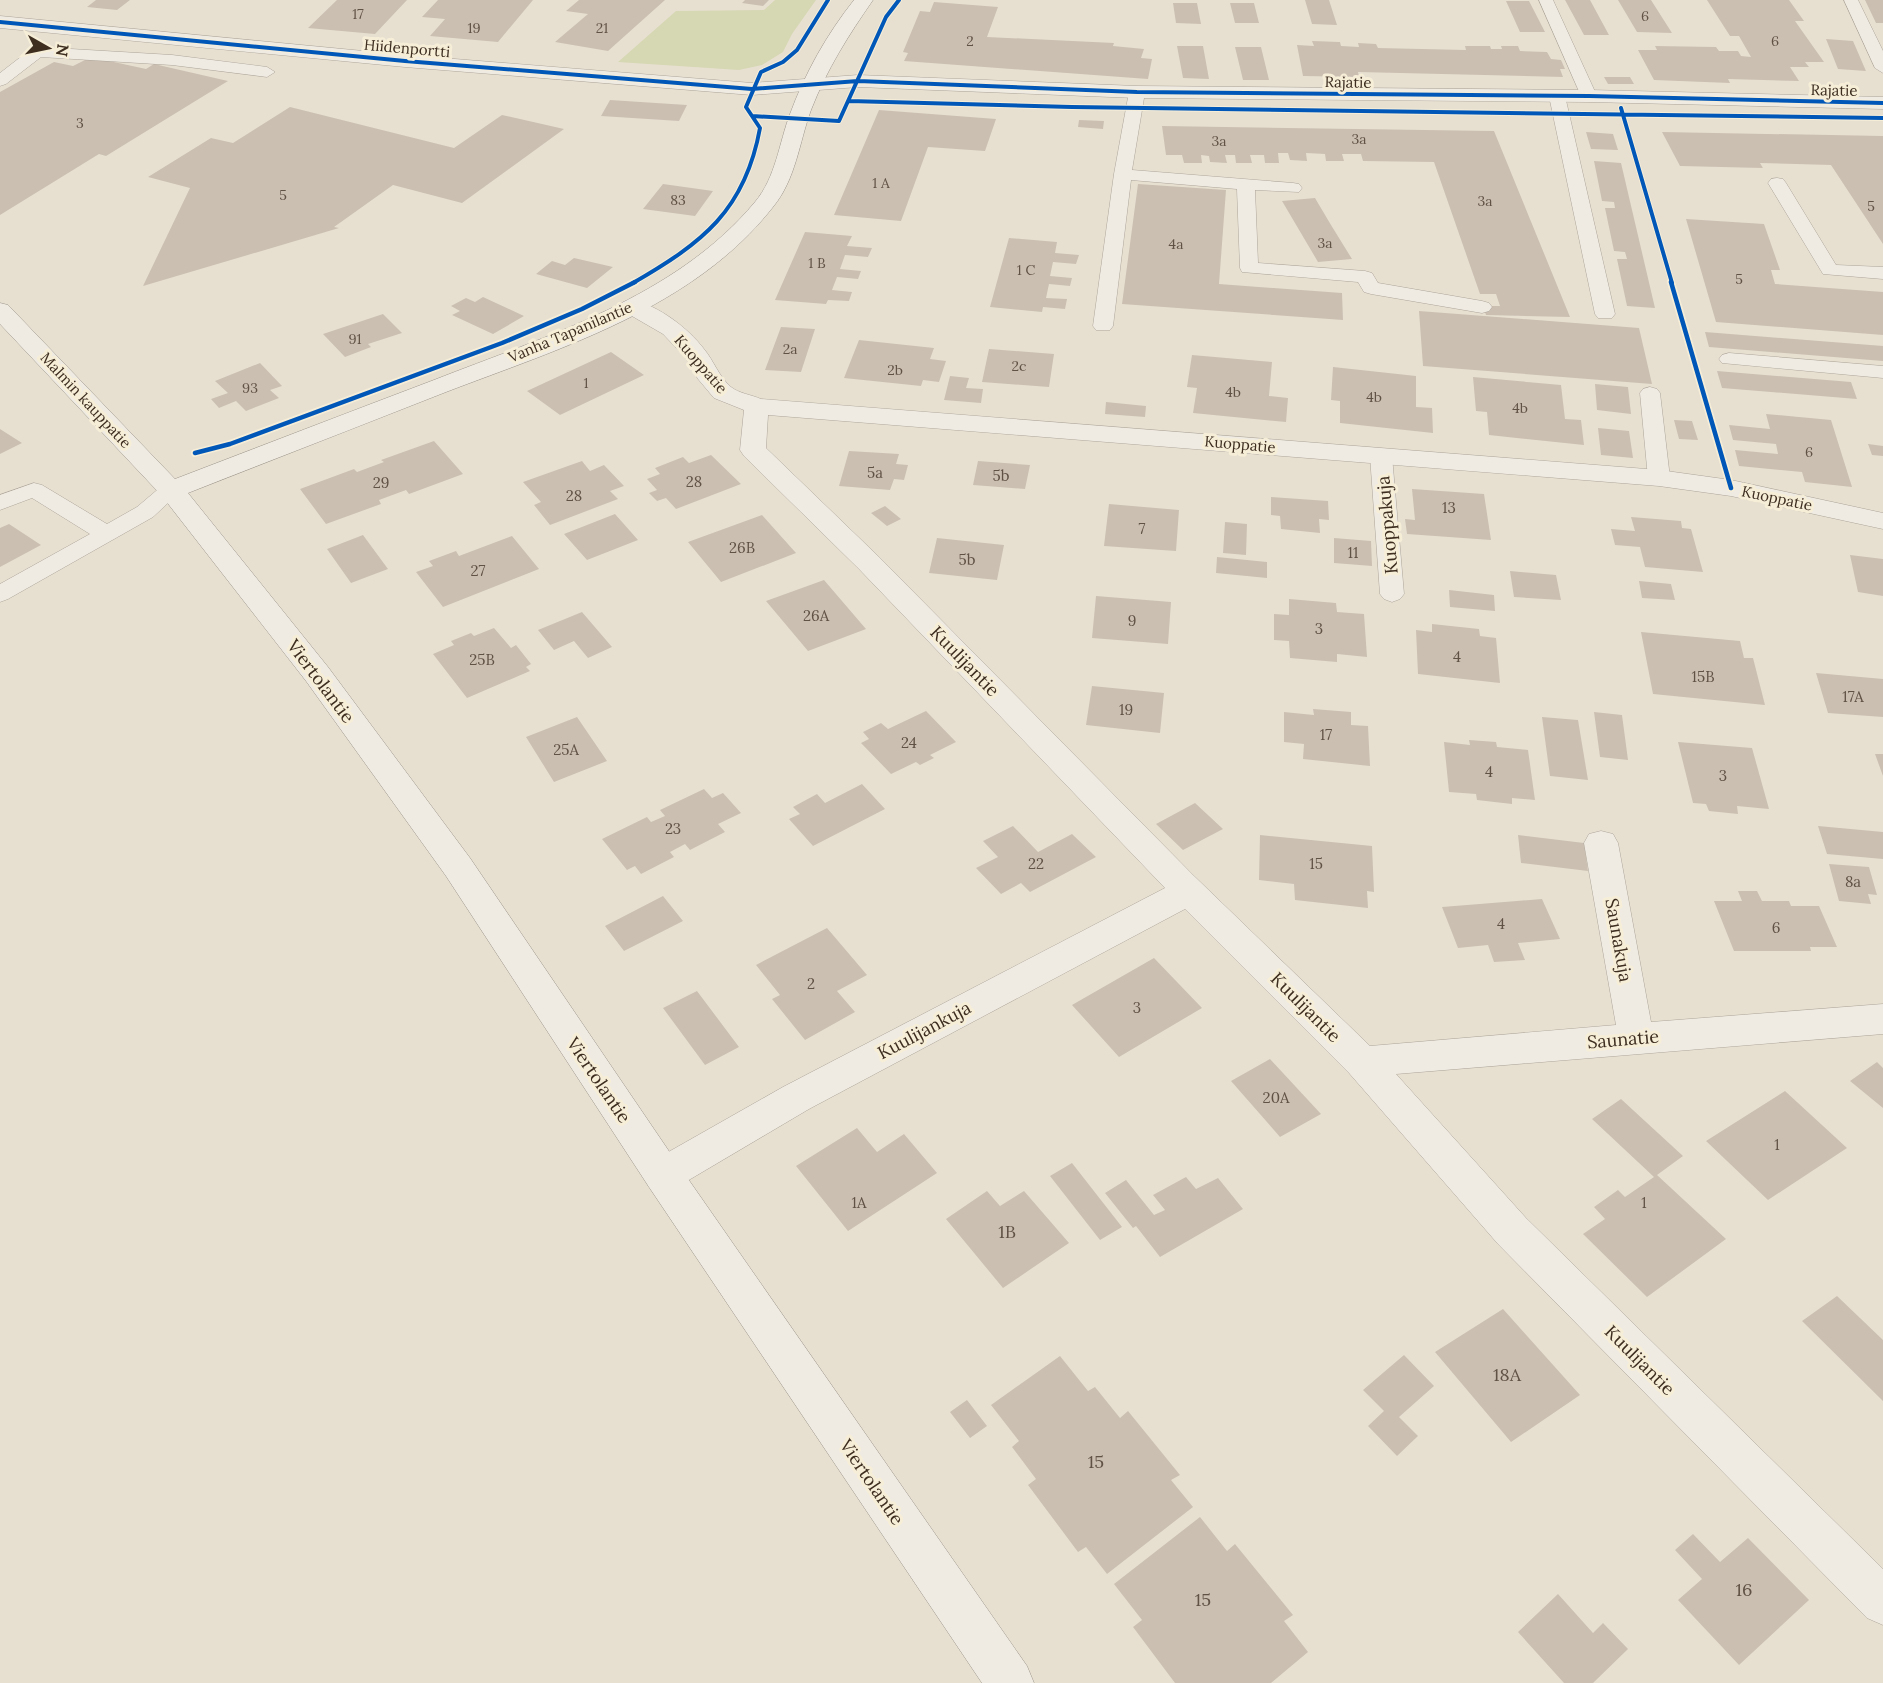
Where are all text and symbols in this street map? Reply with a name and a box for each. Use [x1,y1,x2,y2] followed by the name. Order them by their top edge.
[352,5,364,23] house number: 17
[1641,7,1649,25] house number: 6
[18,18,78,78] north arrow
[467,19,481,37] house number: 19
[596,19,608,37] house number: 21
[966,32,974,50] house number: 2
[1771,32,1779,50] house number: 6
[363,35,451,61] street label: Hiidenportti
[52,43,74,58] text: N
[1324,72,1372,92] street label: Rajatie
[1810,80,1858,100] street label: Rajatie
[76,114,84,132] house number: 3
[1351,130,1367,148] house number: 3a
[1211,132,1227,150] house number: 3a
[872,174,890,192] house number: 1 A
[279,186,287,204] house number: 5
[670,191,686,209] house number: 83
[1477,192,1493,210] house number: 3a
[1867,197,1875,215] house number: 5
[1317,234,1333,252] house number: 3a
[1169,235,1183,253] house number: 4a
[808,254,826,272] house number: 1 B
[1017,261,1035,279] house number: 1 C
[1735,270,1743,288] house number: 5
[504,297,635,367] street label: Vanha Tapanilantie
[348,330,362,348] house number: 91
[670,331,732,397] street label: Kuoppatie
[783,340,797,358] house number: 2a
[37,348,135,452] street label: Malmin kauppatie
[1012,357,1026,375] house number: 2c
[887,361,903,379] house number: 2b
[583,374,589,392] house number: 1
[242,379,258,397] house number: 93
[1225,383,1241,401] house number: 4b
[1366,388,1382,406] house number: 4b
[1512,399,1528,417] house number: 4b
[1204,431,1276,457] street label: Kuoppatie
[1805,443,1813,461] house number: 6
[867,463,883,482] house number: 5a
[993,466,1010,485] house number: 5b
[686,472,702,491] house number: 28
[373,473,389,492] house number: 29
[1371,475,1403,575] street label: Kuoppakuja
[1740,481,1814,515] street label: Kuoppatie
[566,486,582,505] house number: 28
[1442,498,1456,517] house number: 13
[1139,519,1146,538] house number: 7
[729,538,755,557] house number: 26B
[1348,543,1358,562] house number: 11
[959,550,976,569] house number: 5b
[471,561,486,580] house number: 27
[803,606,830,625] house number: 26A
[1128,611,1136,630] house number: 9
[1315,619,1323,638] house number: 3
[925,621,1005,702] street label: Kuulijantie
[282,634,360,727] street label: Viertolantie
[1453,647,1461,666] house number: 4
[469,650,495,669] house number: 25B
[1692,667,1714,686] house number: 15B
[1842,687,1864,706] house number: 17A
[1119,700,1133,719] house number: 19
[1320,725,1332,744] house number: 17
[901,733,917,752] house number: 24
[553,740,579,759] house number: 25A
[1485,762,1493,781] house number: 4
[1719,766,1727,785] house number: 3
[665,819,681,838] house number: 23
[1028,854,1044,873] house number: 22
[1309,854,1323,873] house number: 15
[1845,872,1861,891] house number: 8a
[1600,896,1638,984] street label: Saunakuja
[1497,914,1505,933] house number: 4
[1772,918,1780,937] house number: 6
[1266,967,1346,1047] street label: Kuulijantie
[807,974,815,993] house number: 2
[873,996,975,1064] street label: Kuulijankuja
[1133,998,1141,1017] house number: 3
[1586,1024,1660,1054] street label: Saunatie
[561,1032,636,1127] street label: Viertolantie
[1263,1088,1290,1107] house number: 20A
[1774,1135,1780,1154] house number: 1
[851,1193,867,1212] house number: 1A
[1641,1193,1647,1212] house number: 1
[998,1220,1016,1243] house number: 1B
[1600,1320,1680,1400] street label: Kuulijantie
[1493,1363,1522,1386] house number: 18A
[834,1434,909,1529] street label: Viertolantie
[1088,1450,1104,1473] house number: 15
[1736,1578,1752,1601] house number: 16
[1195,1588,1211,1611] house number: 15

